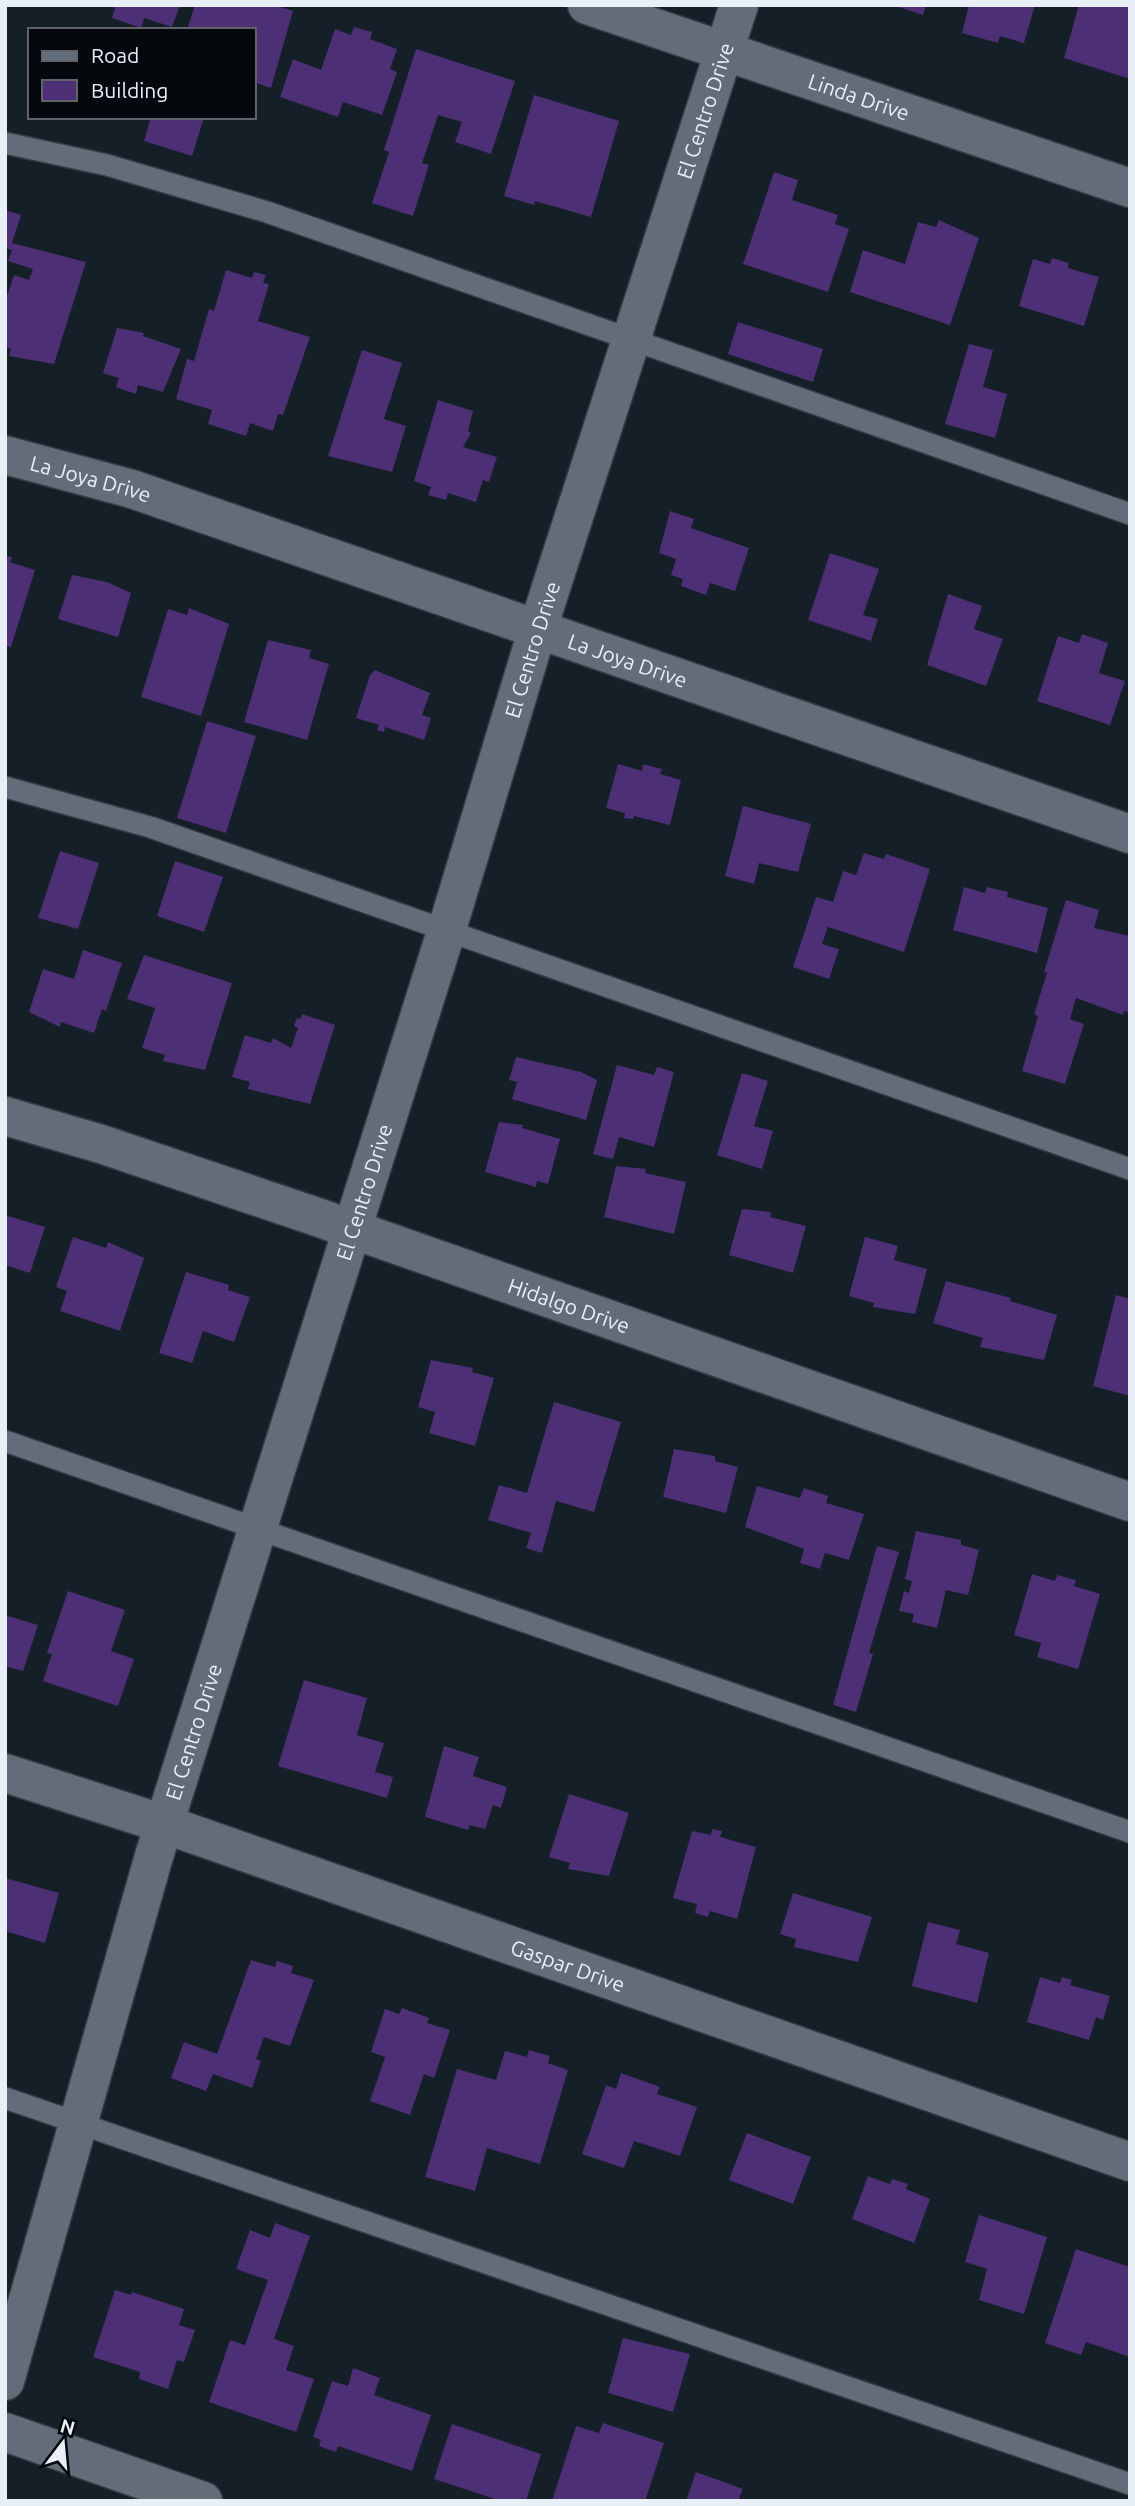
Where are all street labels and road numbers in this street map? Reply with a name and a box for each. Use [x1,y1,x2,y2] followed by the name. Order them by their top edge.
[672,40,738,182] street label: El Centro Drive
[805,68,913,125] street label: Linda Drive
[28,450,155,507] street label: La Joya Drive
[500,578,564,721] street label: El Centro Drive
[565,629,690,692] street label: La Joya Drive
[331,1121,397,1263] street label: El Centro Drive
[505,1273,633,1338] street label: Hidalgo Drive
[160,1661,226,1803] street label: El Centro Drive
[508,1934,628,1996] street label: Gaspar Drive

